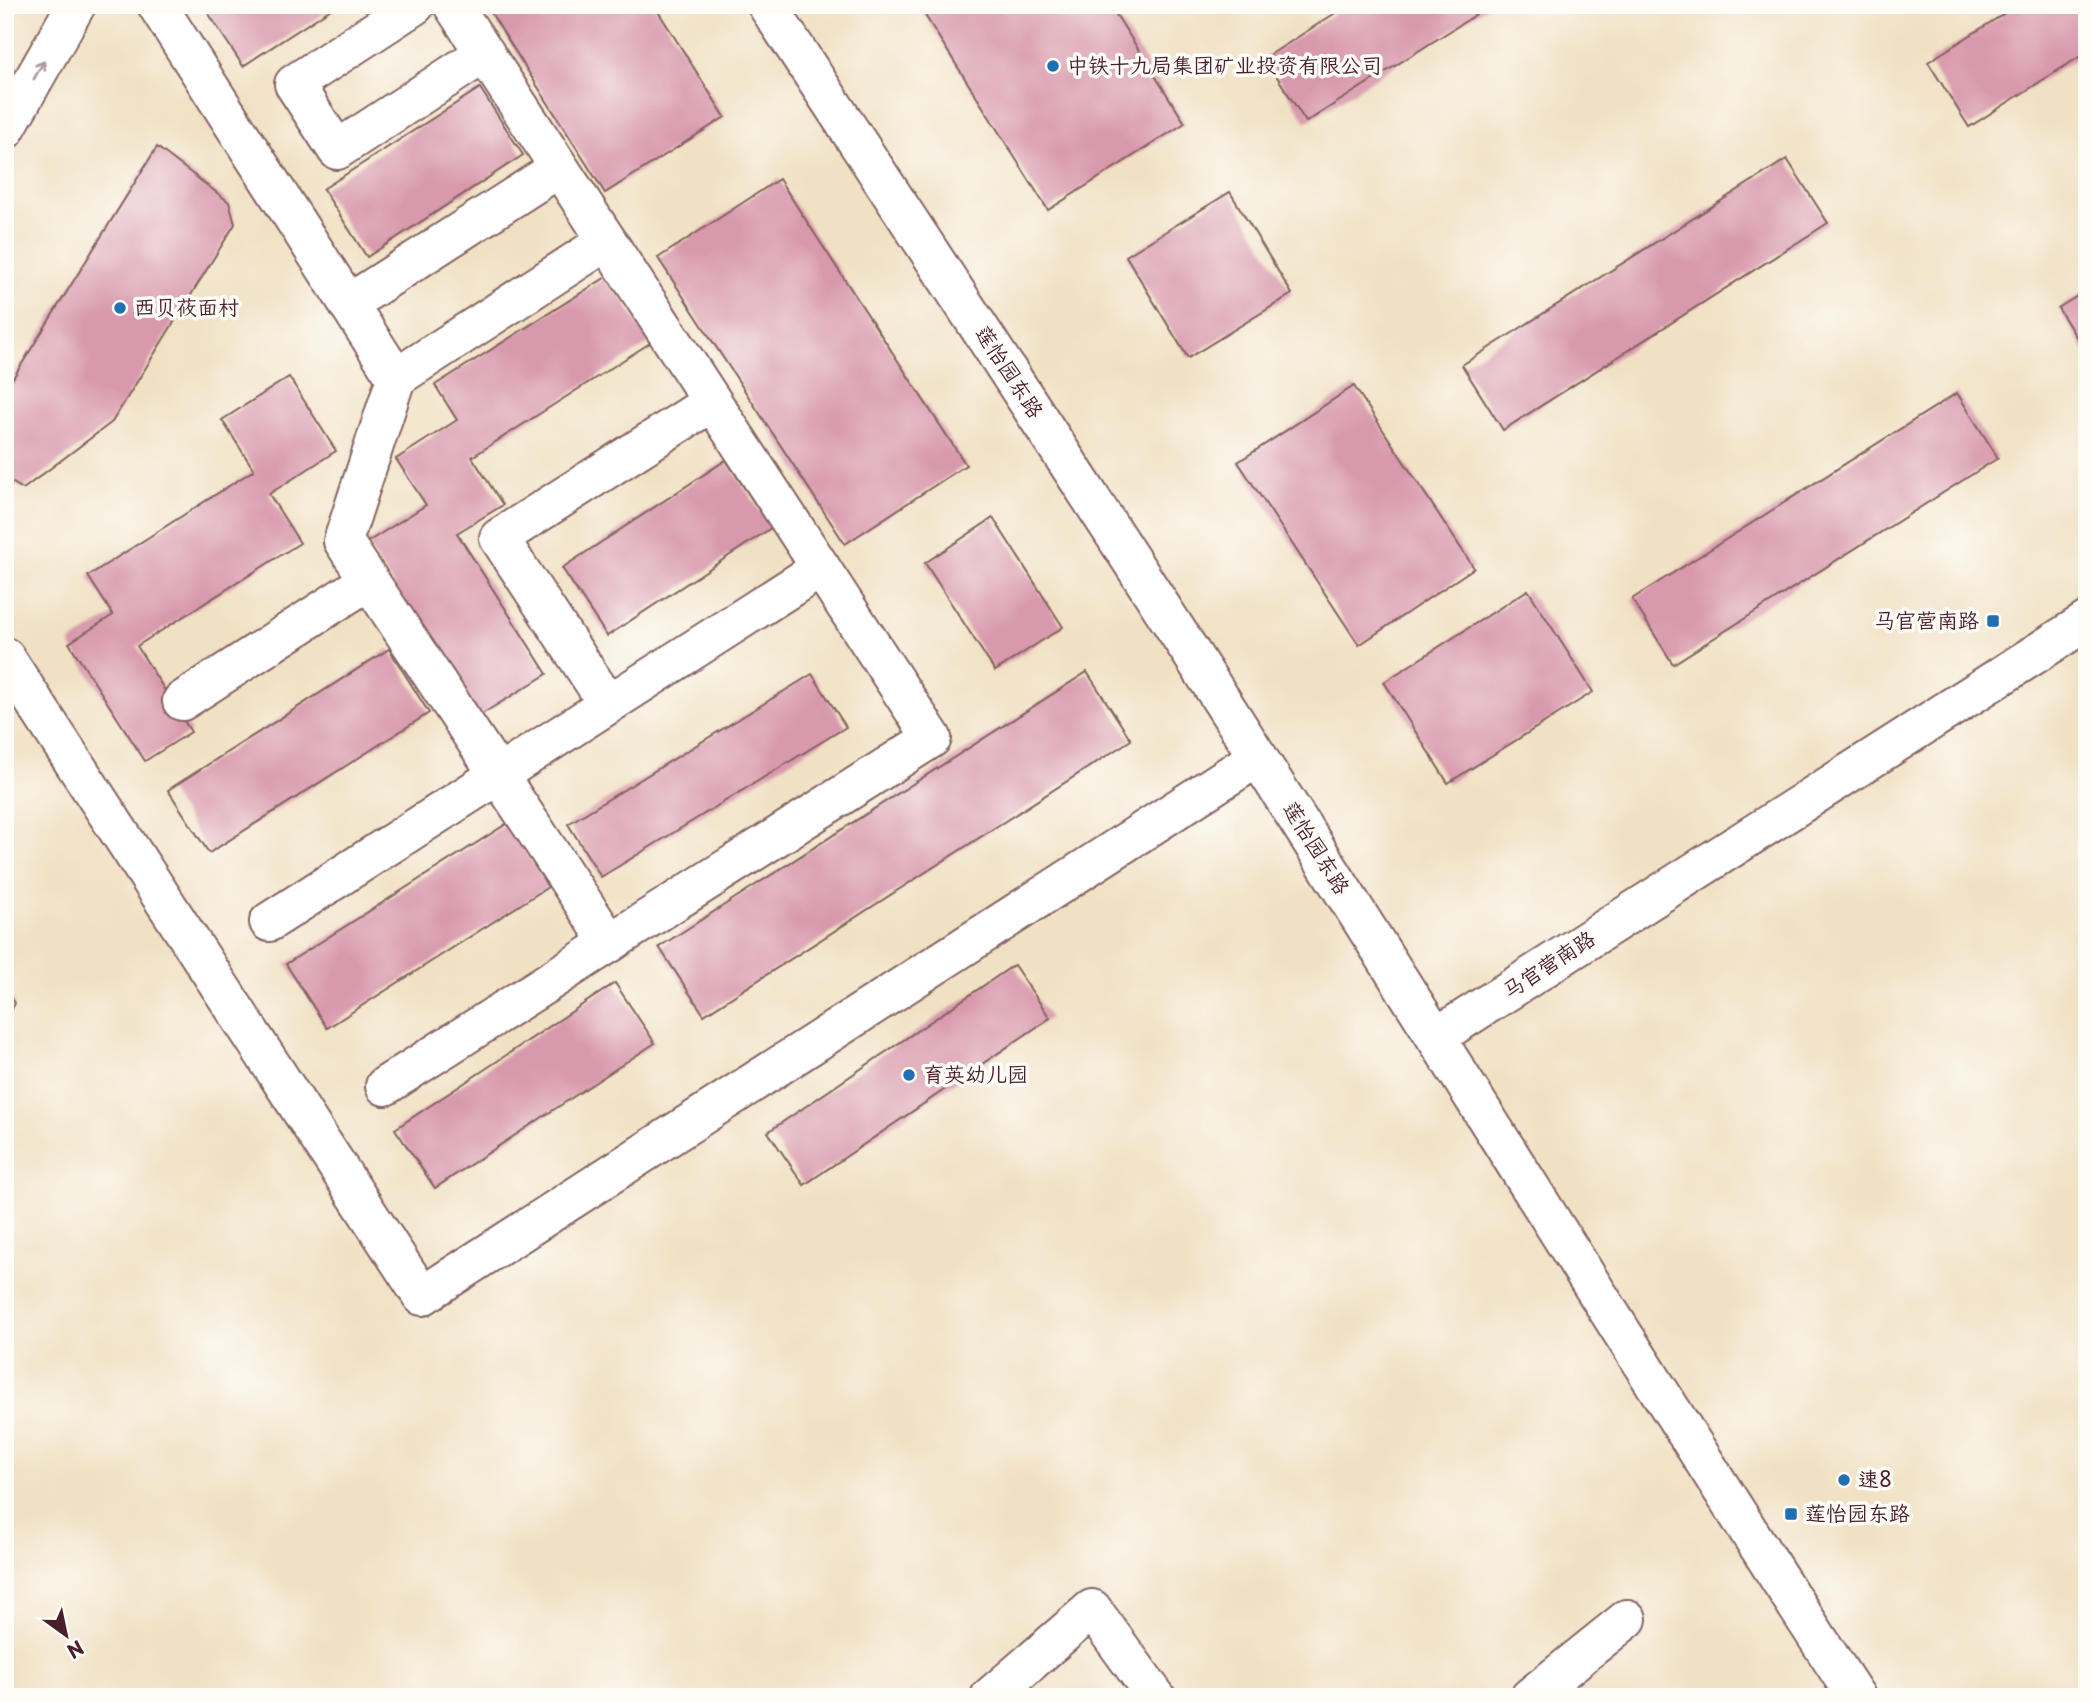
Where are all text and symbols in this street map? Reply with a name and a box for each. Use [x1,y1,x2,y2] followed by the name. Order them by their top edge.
[1067,48,1382,80] place label: 中铁十九局集团矿业投资有限公司
[1045,58,1061,74] marker: 中铁十九局集团矿业投资有限公司
[32,61,46,81] one-way arrow
[134,290,239,322] place label: 西贝莜面村
[112,300,128,316] marker: 西贝莜面村
[969,318,1053,424] street label: 莲怡园东路
[1874,603,1979,635] place label: 马官营南路
[1985,613,2001,629] marker: 马官营南路
[1276,794,1359,900] street label: 莲怡园东路
[1495,921,1601,1005] street label: 马官营南路
[923,1057,1028,1089] place label: 育英幼儿园
[901,1067,917,1083] marker: 育英幼儿园
[1858,1462,1892,1494] place label: 速8
[1836,1472,1852,1488] marker: 速8
[1805,1496,1910,1528] place label: 莲怡园东路
[1783,1506,1799,1522] marker: 莲怡园东路
[32,1600,102,1670] north arrow
[62,1634,90,1666] text: N

